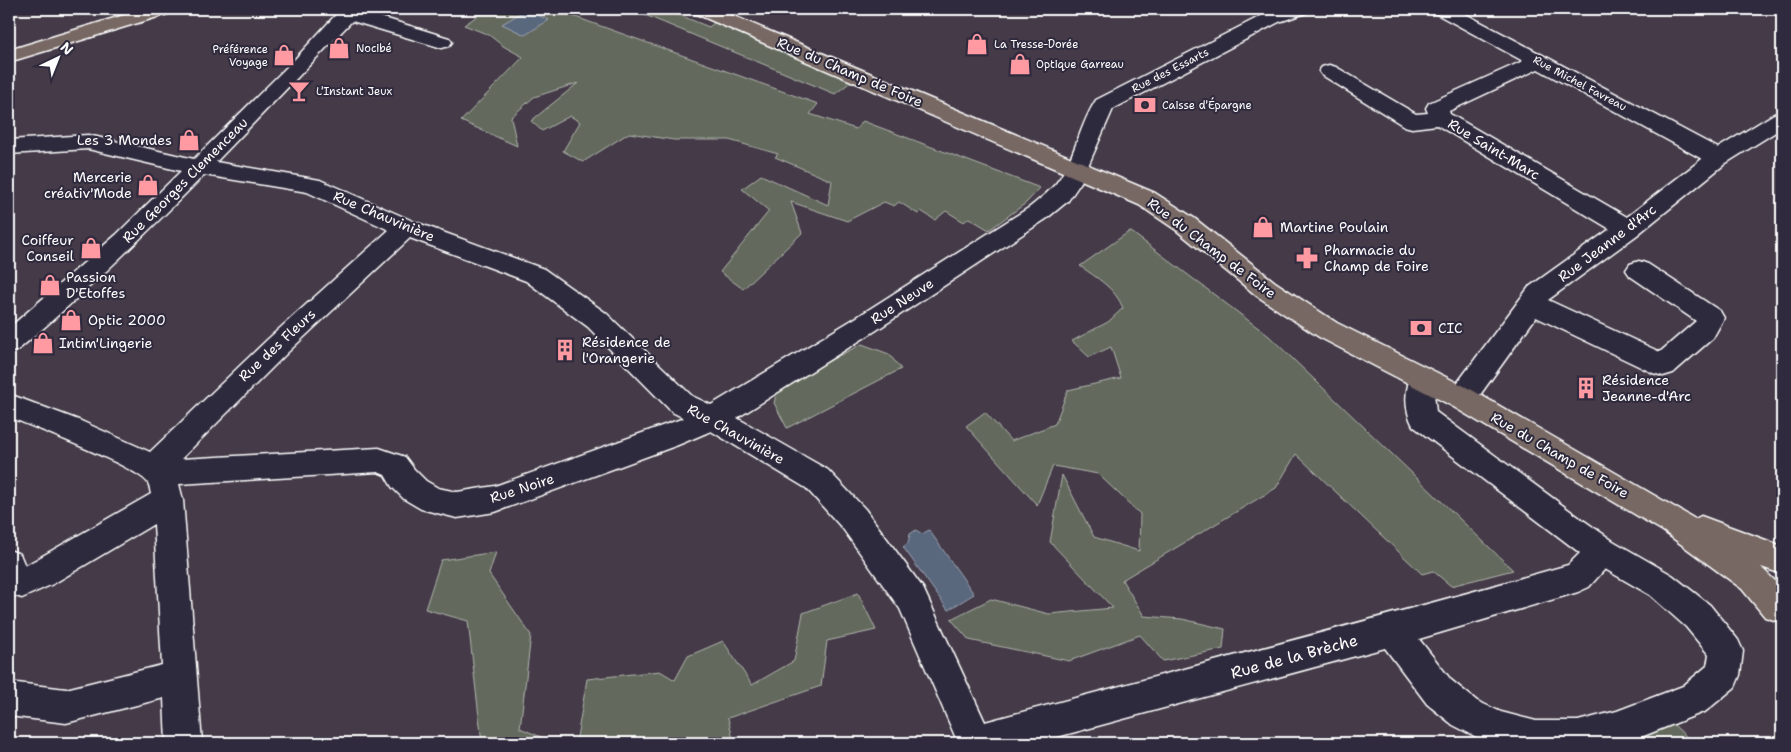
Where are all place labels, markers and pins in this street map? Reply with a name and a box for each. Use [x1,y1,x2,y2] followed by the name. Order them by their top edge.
[964,31,990,57] shop icon: La Tresse-Dorée
[326,35,352,61] shop icon: Nocibé
[994,37,1078,52] place label: La Tresse-Dorée
[356,41,392,56] place label: Nocibé
[213,42,268,70] place label: Préférence Voyage
[271,42,297,68] shop icon: Préférence Voyage
[1007,51,1033,77] shop icon: Optique Garreau
[1036,57,1124,72] place label: Optique Garreau
[286,78,312,104] bar icon: L'Instant Jeux
[316,84,393,99] place label: L'Instant Jeux
[1132,92,1158,118] bank icon: Caisse d'Épargne
[1162,97,1252,113] place label: Caisse d'Épargne
[176,127,202,153] shop icon: Les 3 Mondes
[77,131,172,149] place label: Les 3 Mondes
[44,168,132,202] place label: Mercerie créativ'Mode
[135,172,161,198] shop icon: Mercerie créativ'Mode
[1250,214,1276,240] shop icon: Martine Poulain
[1280,218,1389,236] place label: Martine Poulain
[21,231,75,265] place label: Coiffeur Conseil
[78,235,104,261] shop icon: Coiffeur Conseil
[1324,241,1429,275] place label: Pharmacie du Champ de Foire
[1294,245,1320,271] pharmacy icon: Pharmacie du Champ de Foire
[66,268,125,302] place label: Passion D'Etoffes
[37,272,63,298] shop icon: Passion D'Etoffes
[58,307,84,333] shop icon: Optic 2000
[88,311,166,329] place label: Optic 2000
[1408,315,1434,341] bank icon: CIC
[1438,319,1462,337] place label: CIC
[30,330,56,356] shop icon: Intim'Lingerie
[582,333,671,367] place label: Résidence de l'Orangerie
[59,334,152,352] place label: Intim'Lingerie
[552,337,578,363] building icon: Résidence de l'Orangerie
[1602,371,1691,405] place label: Résidence Jeanne-d'Arc
[1573,375,1599,401] building icon: Résidence Jeanne-d'Arc

